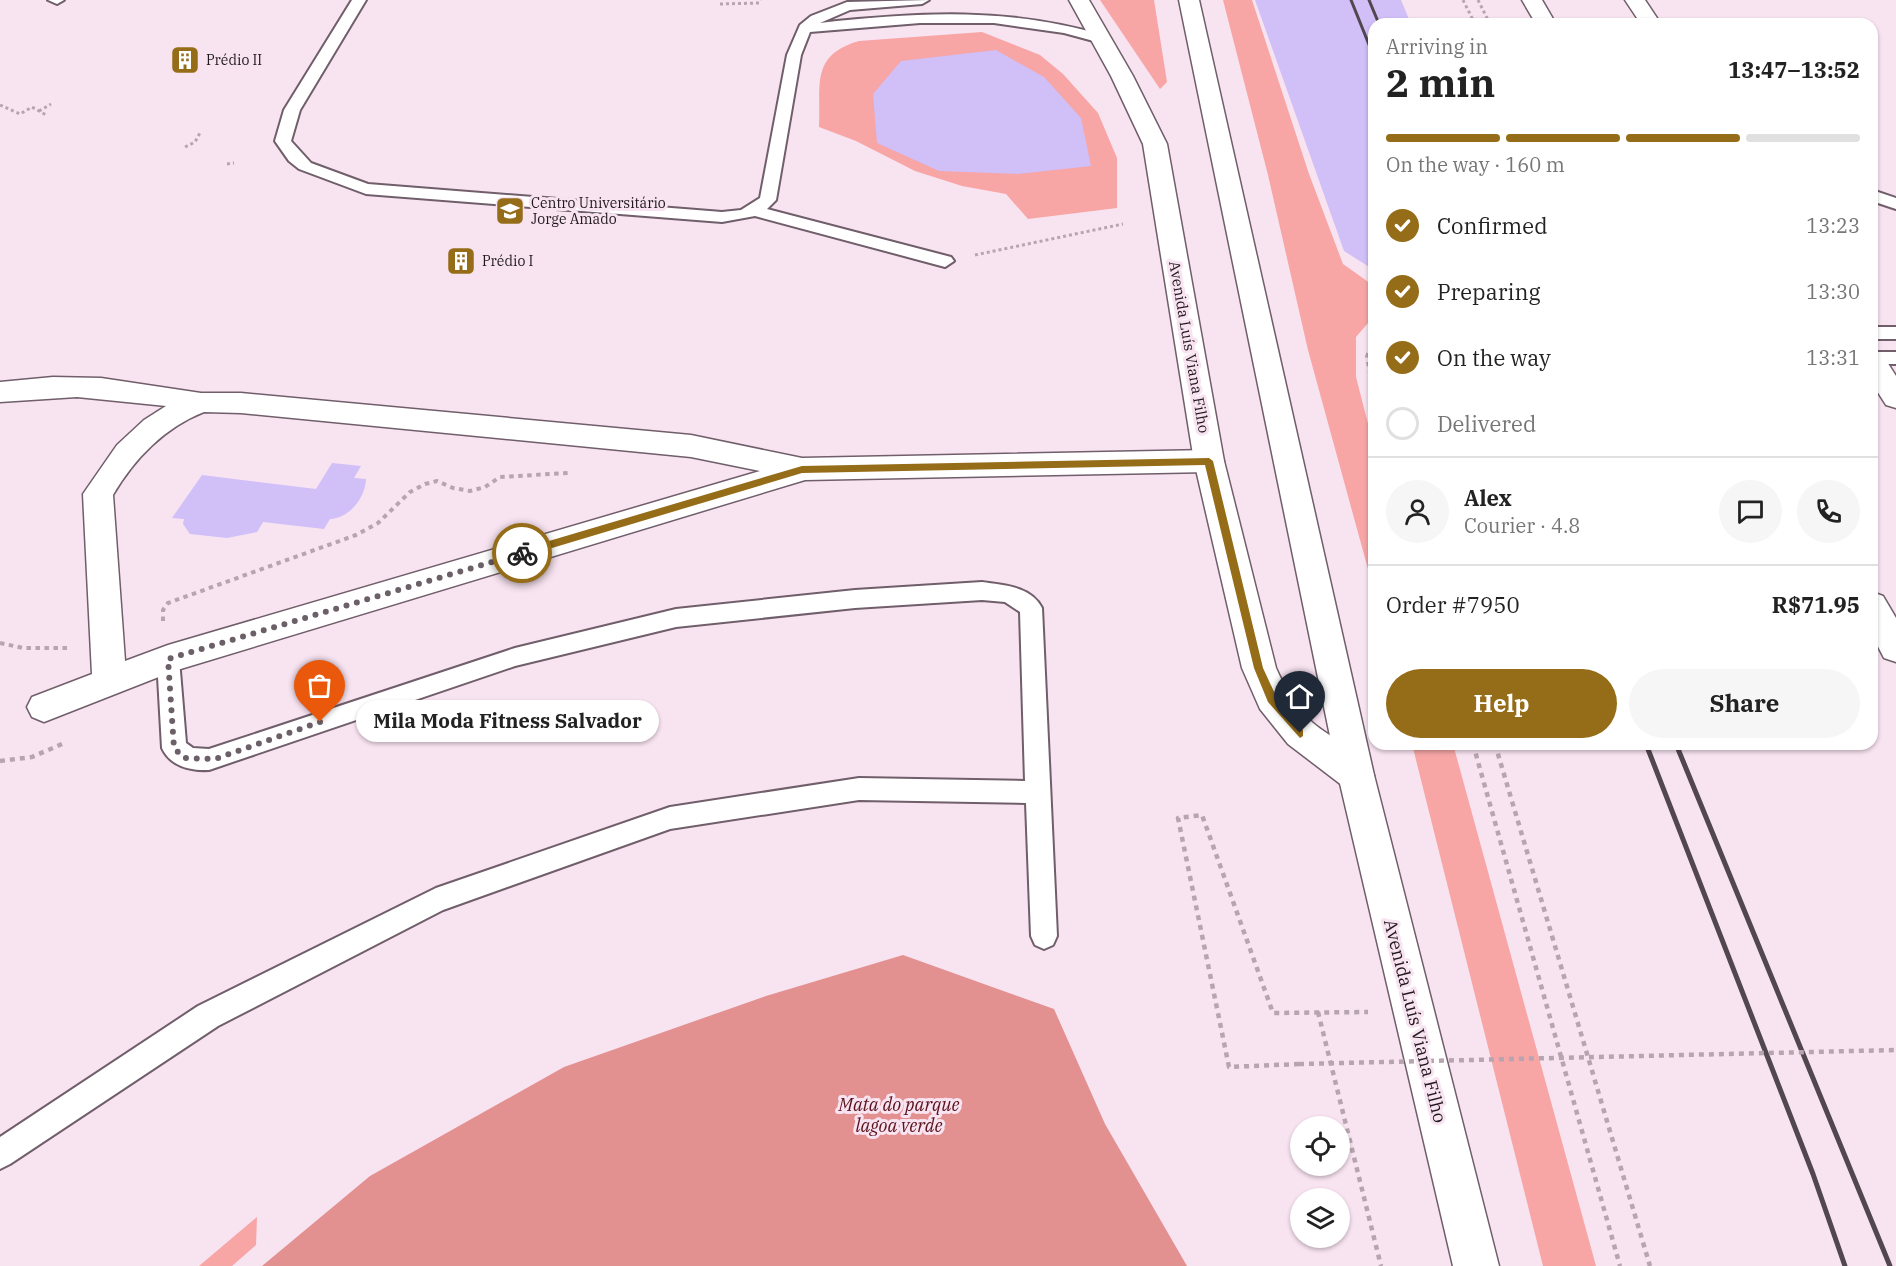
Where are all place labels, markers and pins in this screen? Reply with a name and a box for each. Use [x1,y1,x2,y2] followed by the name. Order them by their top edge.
[169,44,201,76] building icon: Prédio II
[206,51,262,69] place label: Prédio II
[531,194,666,228] place label: Centro Universitário Jorge Amado
[494,195,526,227] school or university icon: Centro Universitário Jorge Amado
[445,245,477,277] building icon: Prédio I
[482,252,534,270] place label: Prédio I
[294,660,345,722] pin
[1274,671,1325,733] pin
[356,701,659,743] callout: Mila Moda Fitness Salvador

